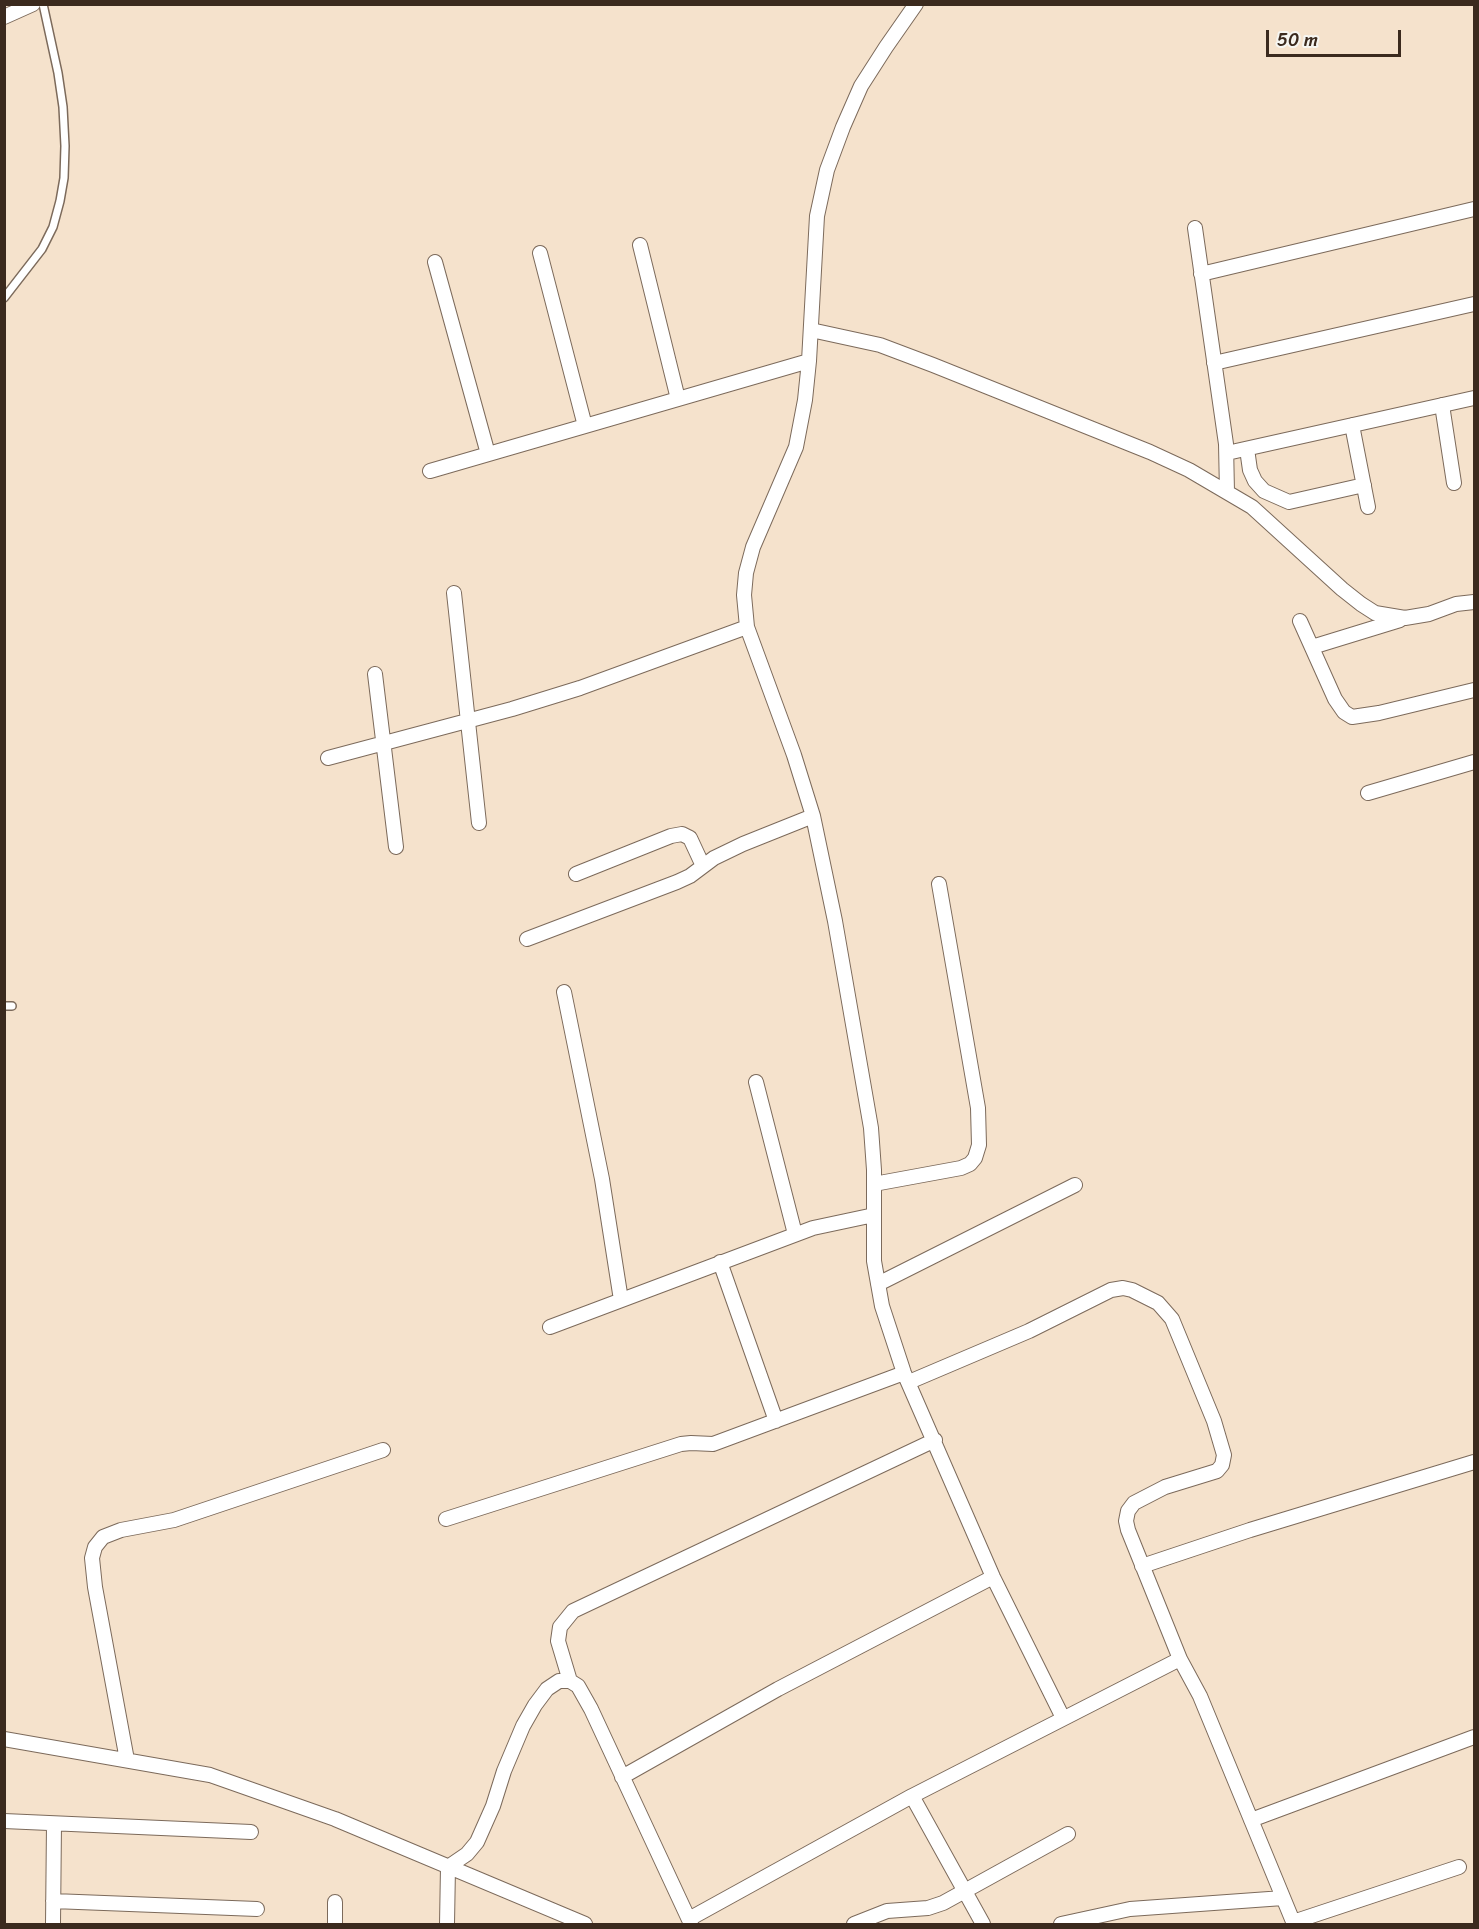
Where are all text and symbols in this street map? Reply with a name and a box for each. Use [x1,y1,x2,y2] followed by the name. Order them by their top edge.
[1269,18,1404,56] scale bar
[1277,24,1318,56] text: 50 m

